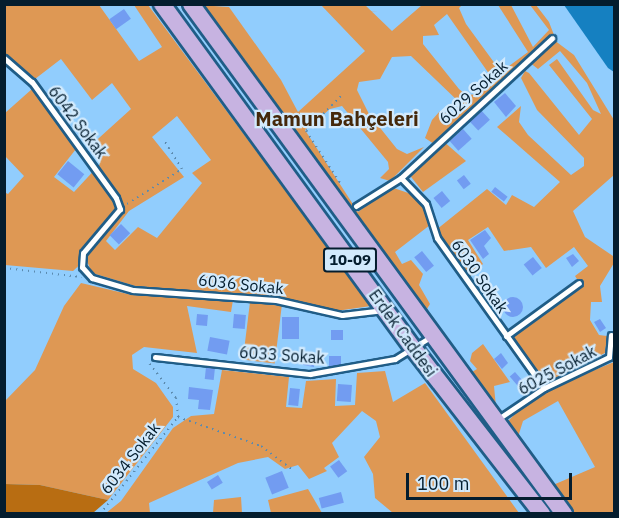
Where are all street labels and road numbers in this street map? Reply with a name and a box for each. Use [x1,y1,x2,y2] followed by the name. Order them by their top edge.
[435,56,511,128] street label: 6029 Sokak
[45,82,111,162] street label: 6042 Sokak
[448,235,512,317] street label: 6030 Sokak
[322,248,378,272] road number: 10-09
[197,270,285,298] street label: 6036 Sokak
[365,286,441,380] street label: Erdek Caddesi
[515,341,599,399] street label: 6025 Sokak
[239,342,325,368] street label: 6033 Sokak
[96,418,164,498] street label: 6034 Sokak

